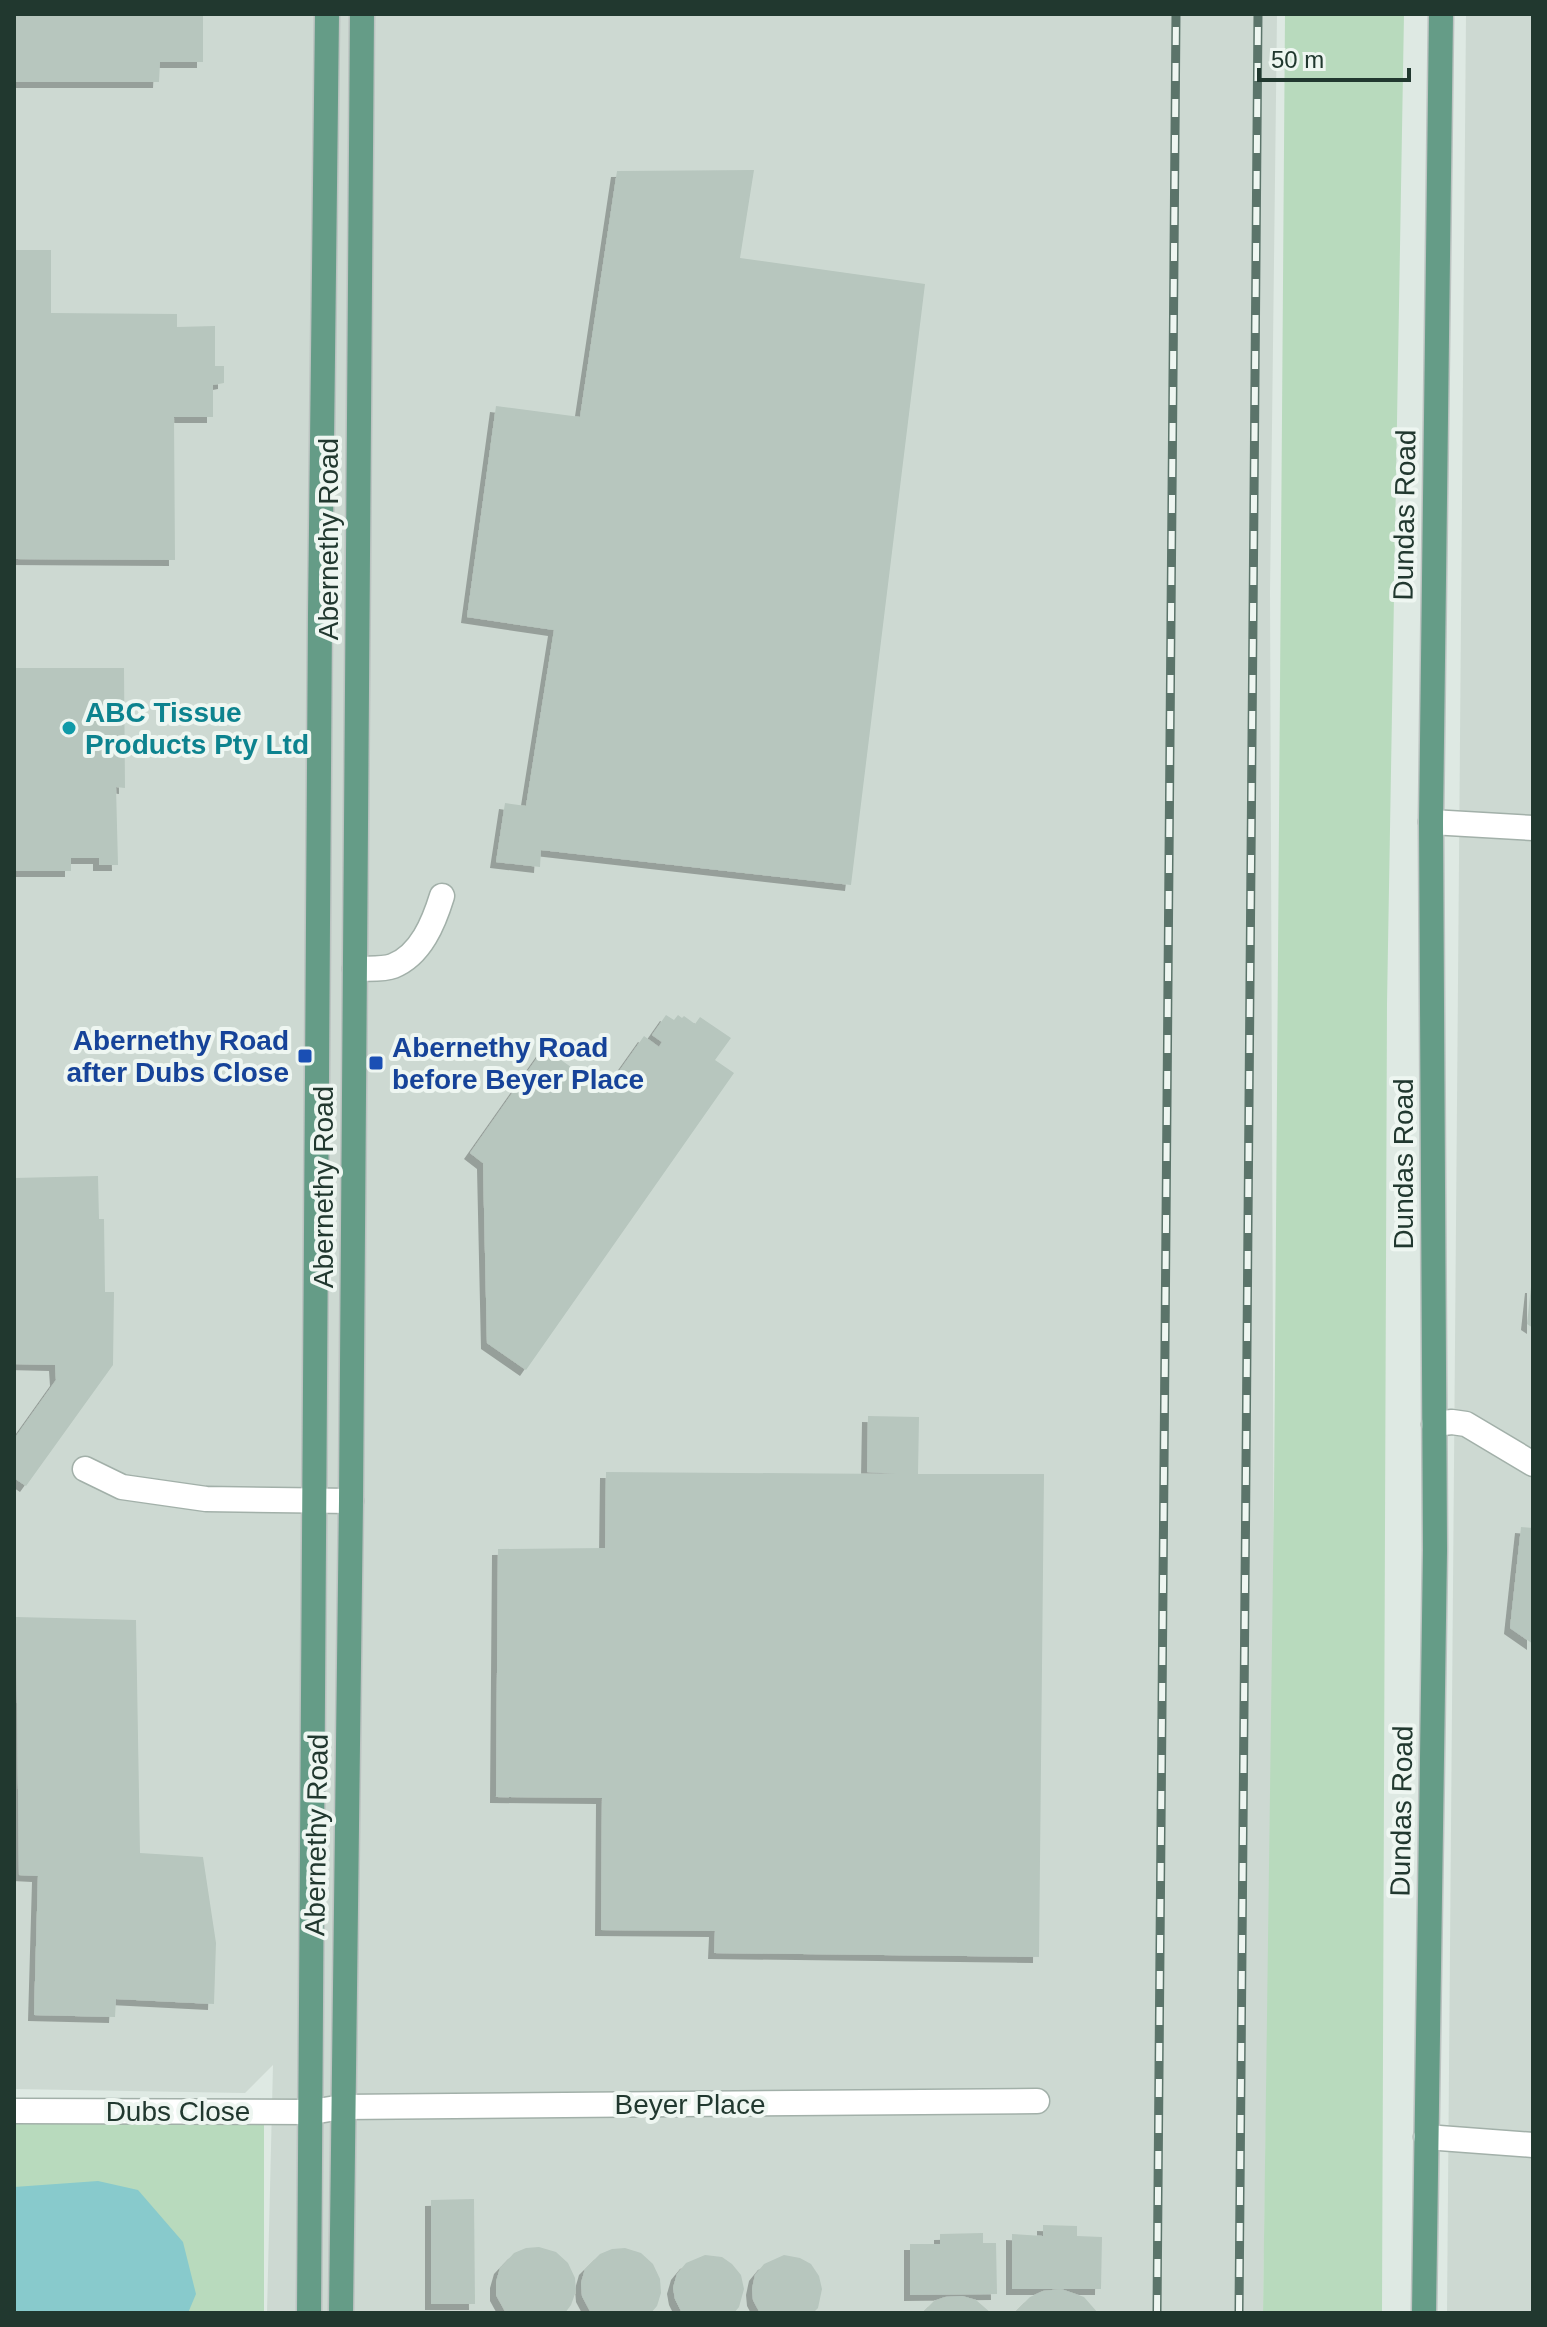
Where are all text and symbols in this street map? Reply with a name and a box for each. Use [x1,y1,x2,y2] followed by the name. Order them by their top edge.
[1259,32,1409,82] scale bar
[1271,46,1324,73] text: 50 m
[1388,429,1421,601] street label: Dundas Road
[313,438,344,640] street label: Abernethy Road
[85,697,309,760] place label: ABC Tissue Products Pty Ltd
[60,719,78,737] marker: ABC Tissue Products Pty Ltd
[67,1025,289,1088] place label: Abernethy Road after Dubs Close
[392,1032,644,1095] place label: Abernethy Road before Beyer Place
[296,1047,314,1065] marker: Abernethy Road after Dubs Close
[367,1054,385,1072] marker: Abernethy Road before Beyer Place
[1388,1078,1419,1250] street label: Dundas Road
[308,1086,339,1288] street label: Abernethy Road
[1385,1725,1418,1897] street label: Dundas Road
[299,1734,334,1936] street label: Abernethy Road
[615,2089,765,2120] street label: Beyer Place
[106,2096,250,2127] street label: Dubs Close

